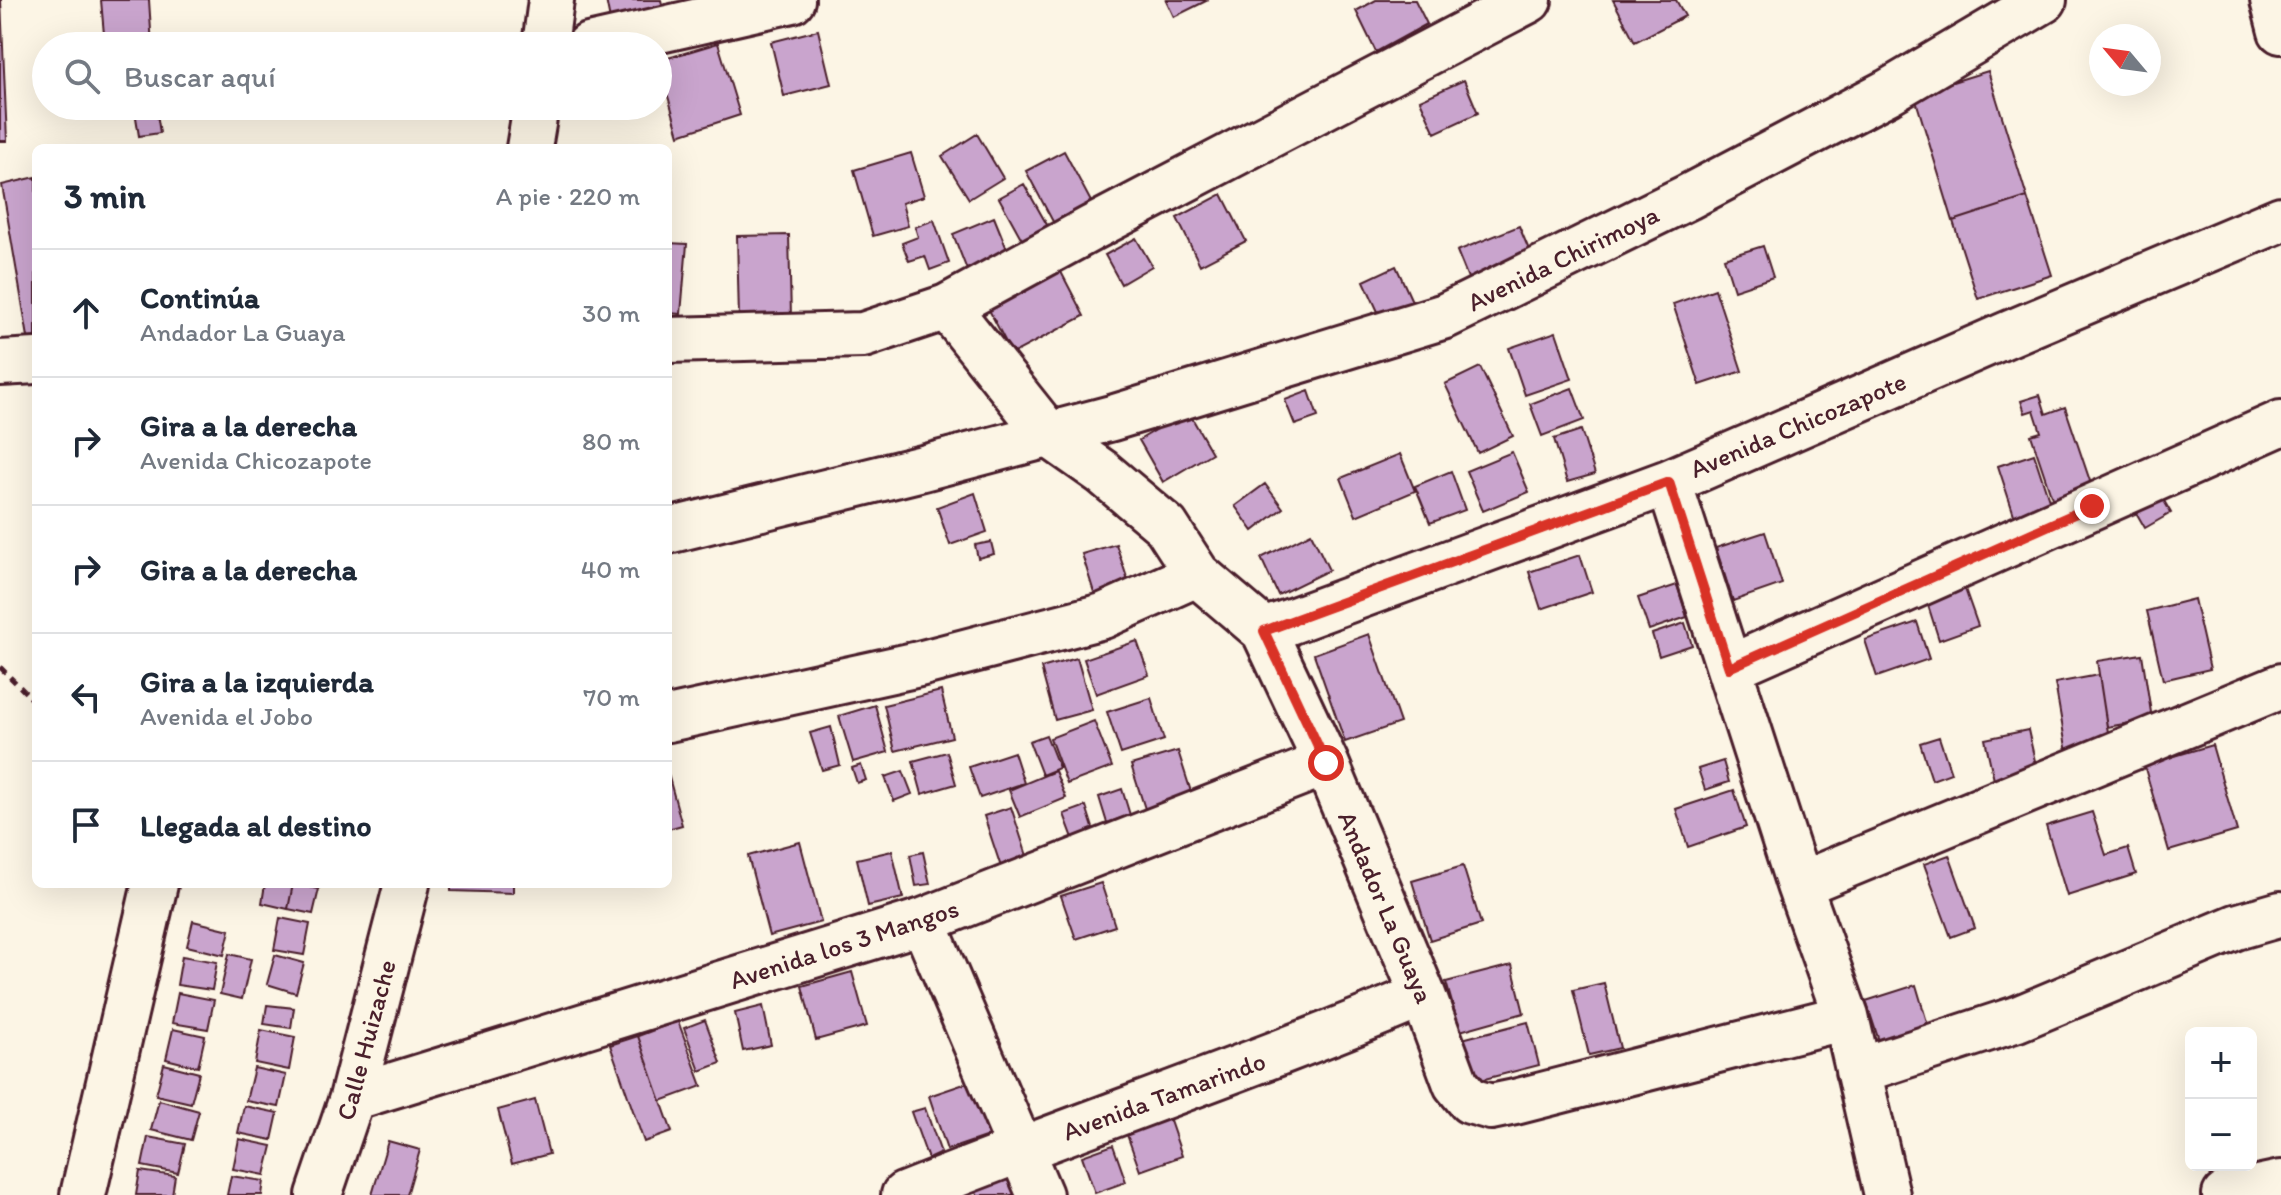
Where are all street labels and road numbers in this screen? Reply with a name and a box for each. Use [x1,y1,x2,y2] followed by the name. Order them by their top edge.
[1462,198,1664,318] street label: Avenida Chirimoya
[1685,365,1911,485] street label: Avenida Chicozapote
[1331,806,1441,1008] street label: Andador La Guaya
[725,892,963,996] street label: Avenida los 3 Mangos
[329,956,403,1124] street label: Calle Huizache
[1058,1044,1270,1148] street label: Avenida Tamarindo

